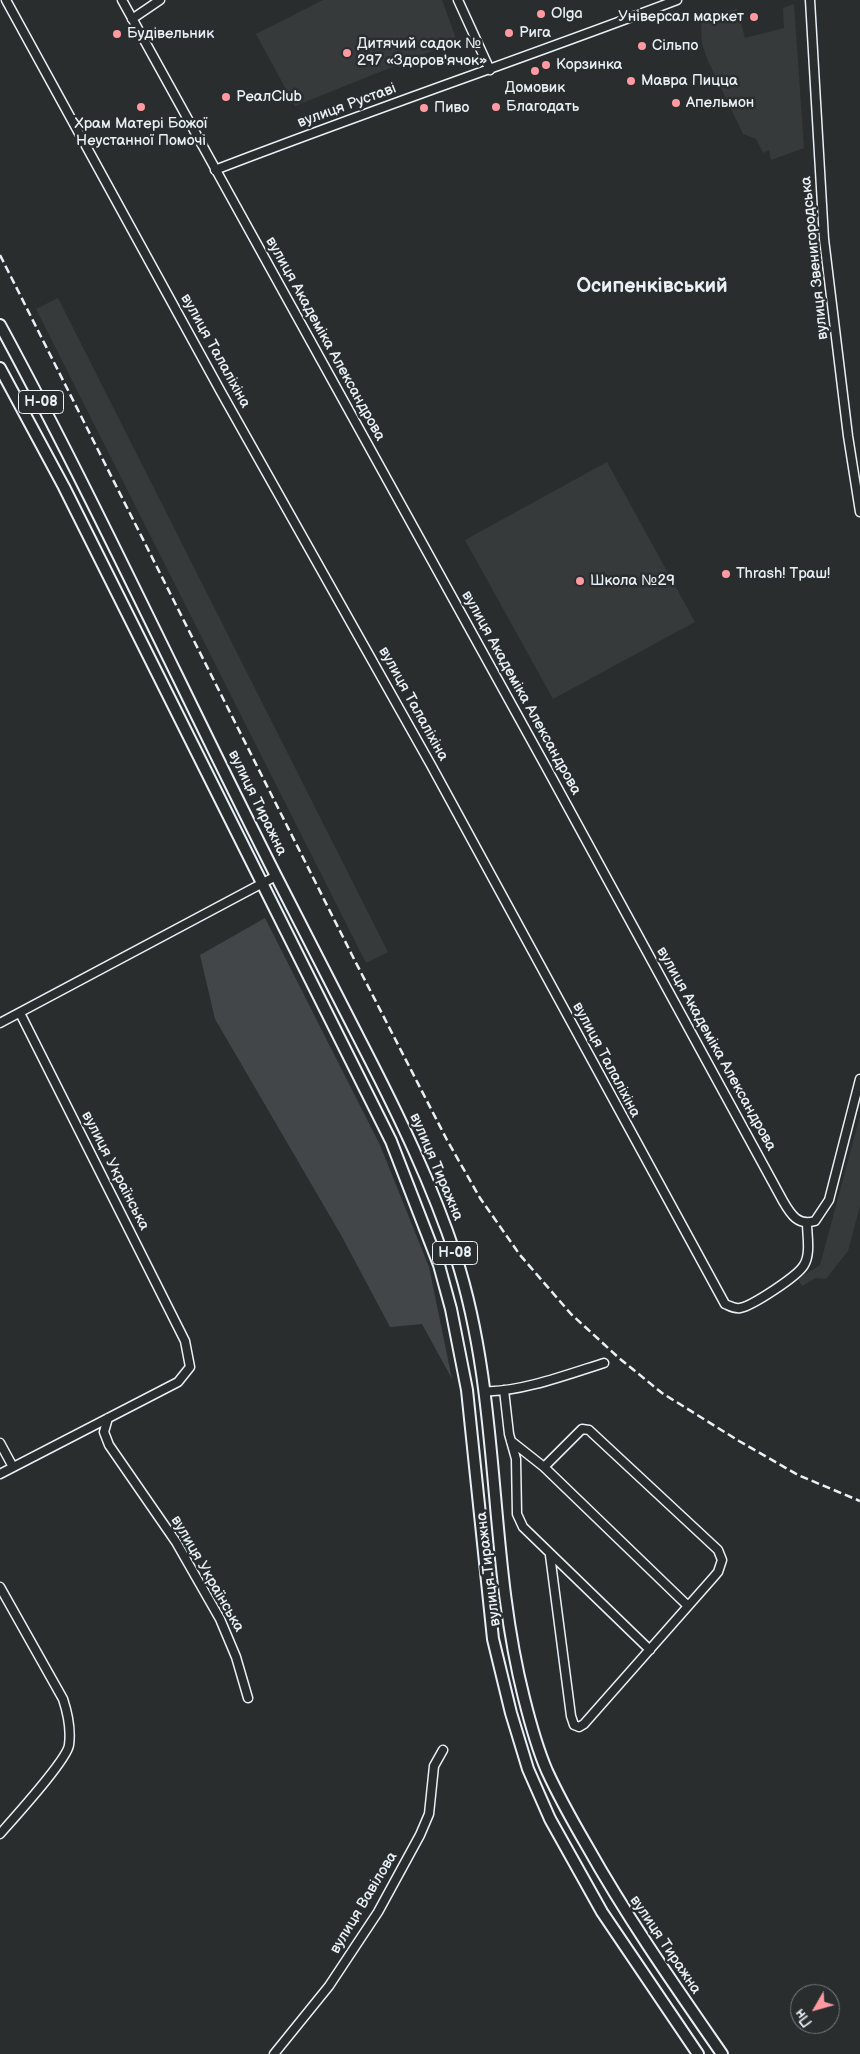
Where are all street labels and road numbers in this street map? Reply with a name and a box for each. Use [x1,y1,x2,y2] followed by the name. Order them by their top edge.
[295,80,399,132] street label: вулиця Руставі
[797,175,833,341] street label: вулиця Звенигородська
[261,234,389,444] street label: вулиця Академіка Александрова
[176,291,254,411] street label: вулиця Талаліхіна
[18,391,64,414] road number: Н-08
[457,588,585,798] street label: вулиця Академіка Александрова
[374,644,452,764] street label: вулиця Талаліхіна
[224,747,290,859] street label: вулиця Тиражна
[652,944,780,1154] street label: вулиця Академіка Александрова
[568,999,644,1121] street label: вулиця Талаліхіна
[77,1108,153,1234] street label: вулиця Українська
[405,1111,467,1223] street label: вулиця Тиражна
[432,1242,478,1264] road number: Н-08
[473,1511,505,1627] street label: вулиця Тиражна
[166,1513,248,1635] street label: вулиця Українська
[326,1849,402,1957] street label: вулиця Вавілова
[625,1892,705,1998] street label: вулиця Тиражна

